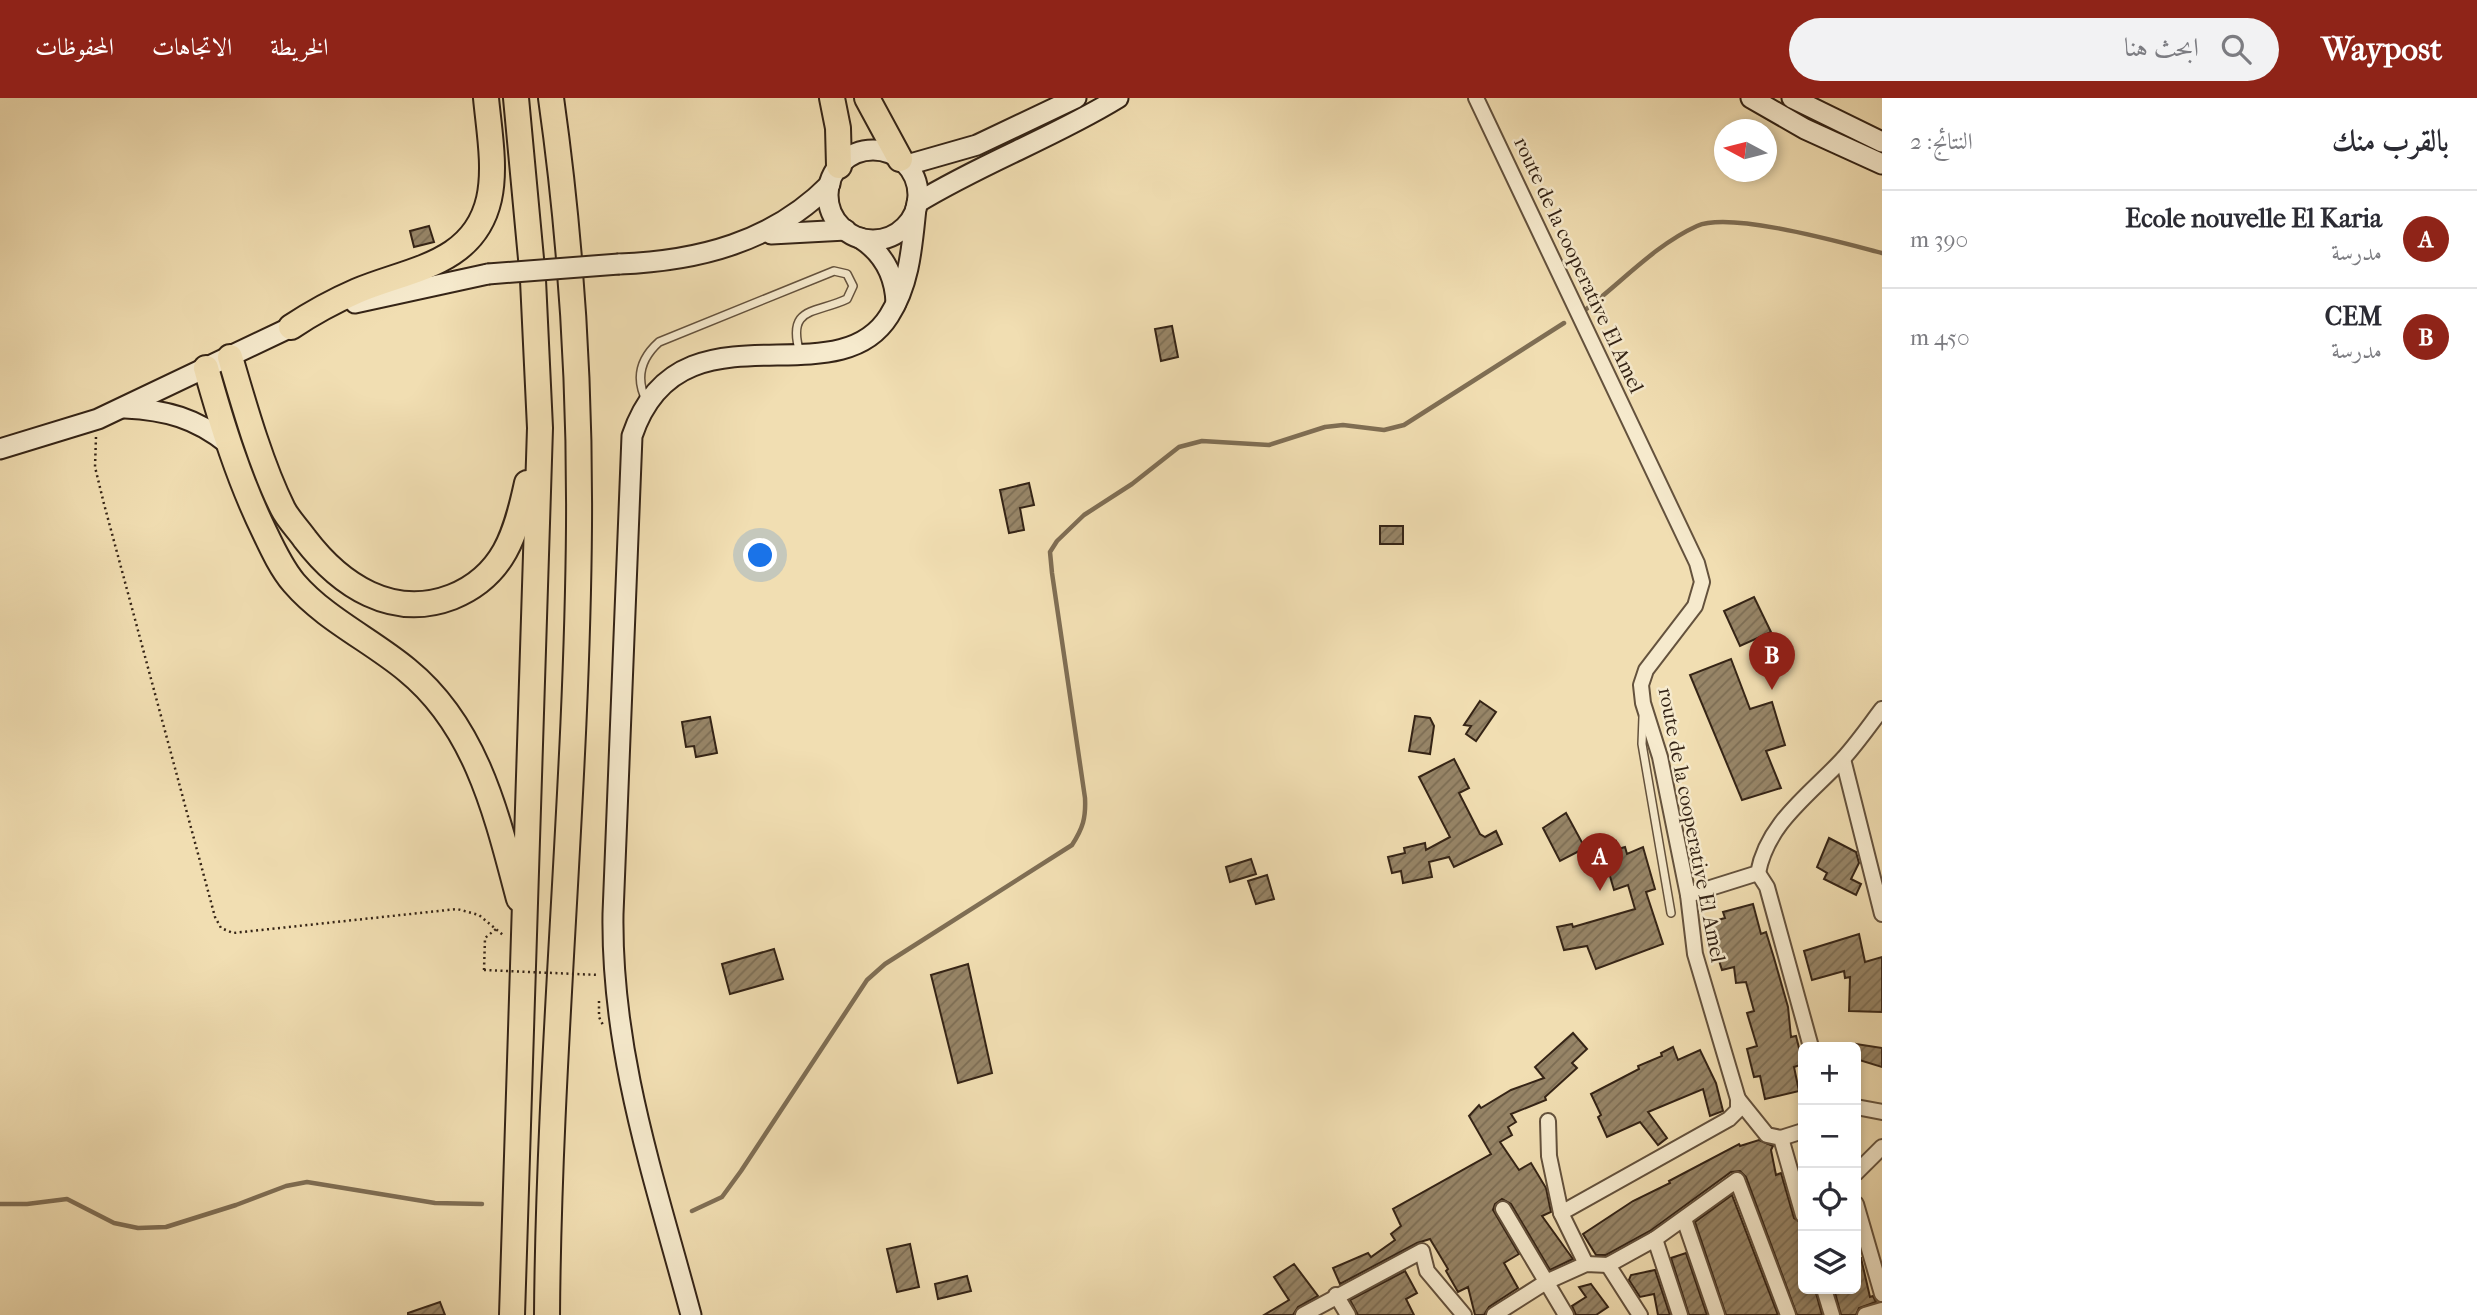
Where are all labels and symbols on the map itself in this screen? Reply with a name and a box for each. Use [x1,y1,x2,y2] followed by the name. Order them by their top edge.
[1714,119,1777,182] north arrow
[1509,133,1649,397] street label: route de la cooperative El Amel
[743,538,777,572] your location
[1749,632,1795,690] pin: B
[1654,686,1730,965] street label: route de la cooperative El Amel
[1577,833,1623,891] pin: A

